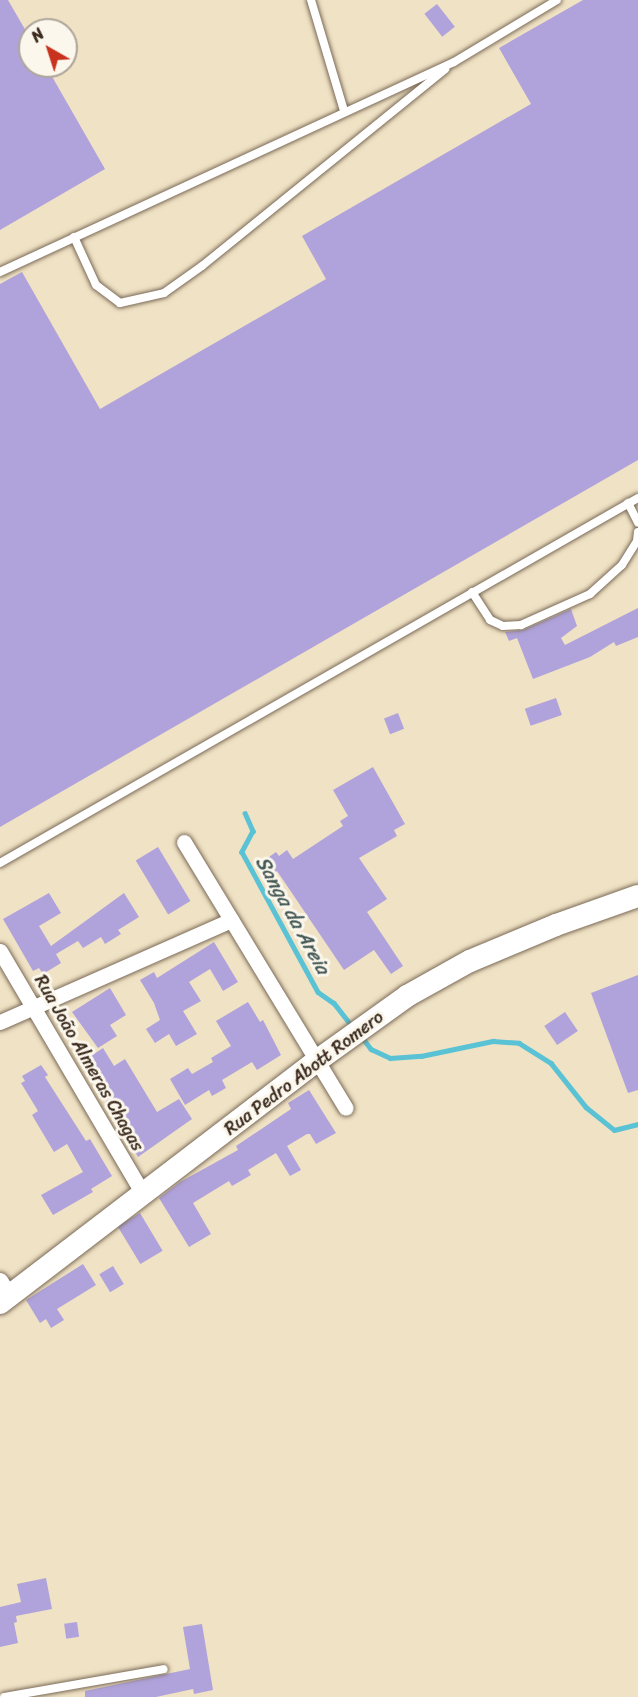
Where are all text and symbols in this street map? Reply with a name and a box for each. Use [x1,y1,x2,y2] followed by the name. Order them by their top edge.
[18,18,78,78] north arrow
[24,20,51,50] text: N
[251,852,335,978] water label: Sanga da Areia
[30,971,148,1155] street label: Rua João Almeras Chagas
[220,1006,388,1140] street label: Rua Pedro Abott Romero

